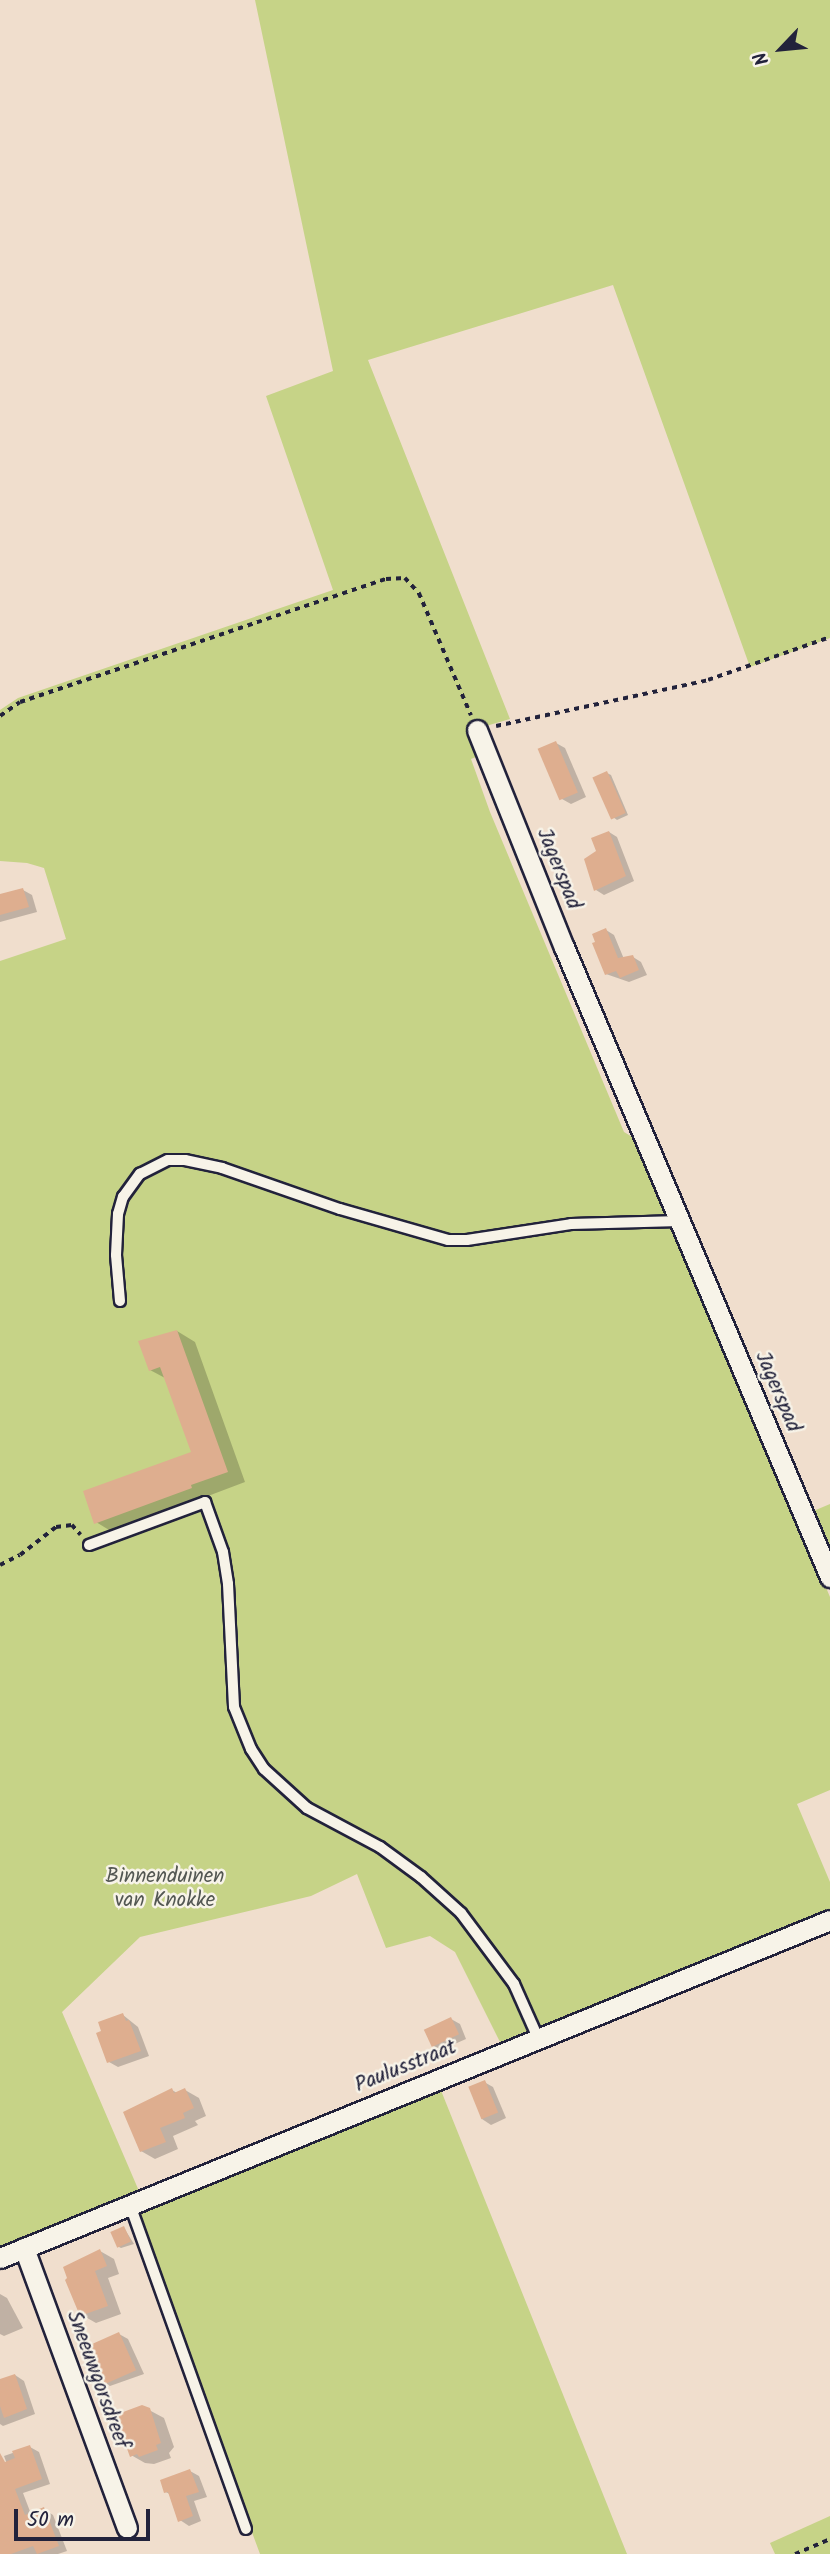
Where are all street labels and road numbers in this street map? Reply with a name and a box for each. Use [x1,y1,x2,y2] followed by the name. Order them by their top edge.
[530,825,586,913] street label: Jagerspad
[749,1348,805,1436] street label: Jagerspad
[351,2035,461,2099] street label: Paulusstraat
[60,2308,134,2452] street label: Sneeuwgorsdreef

